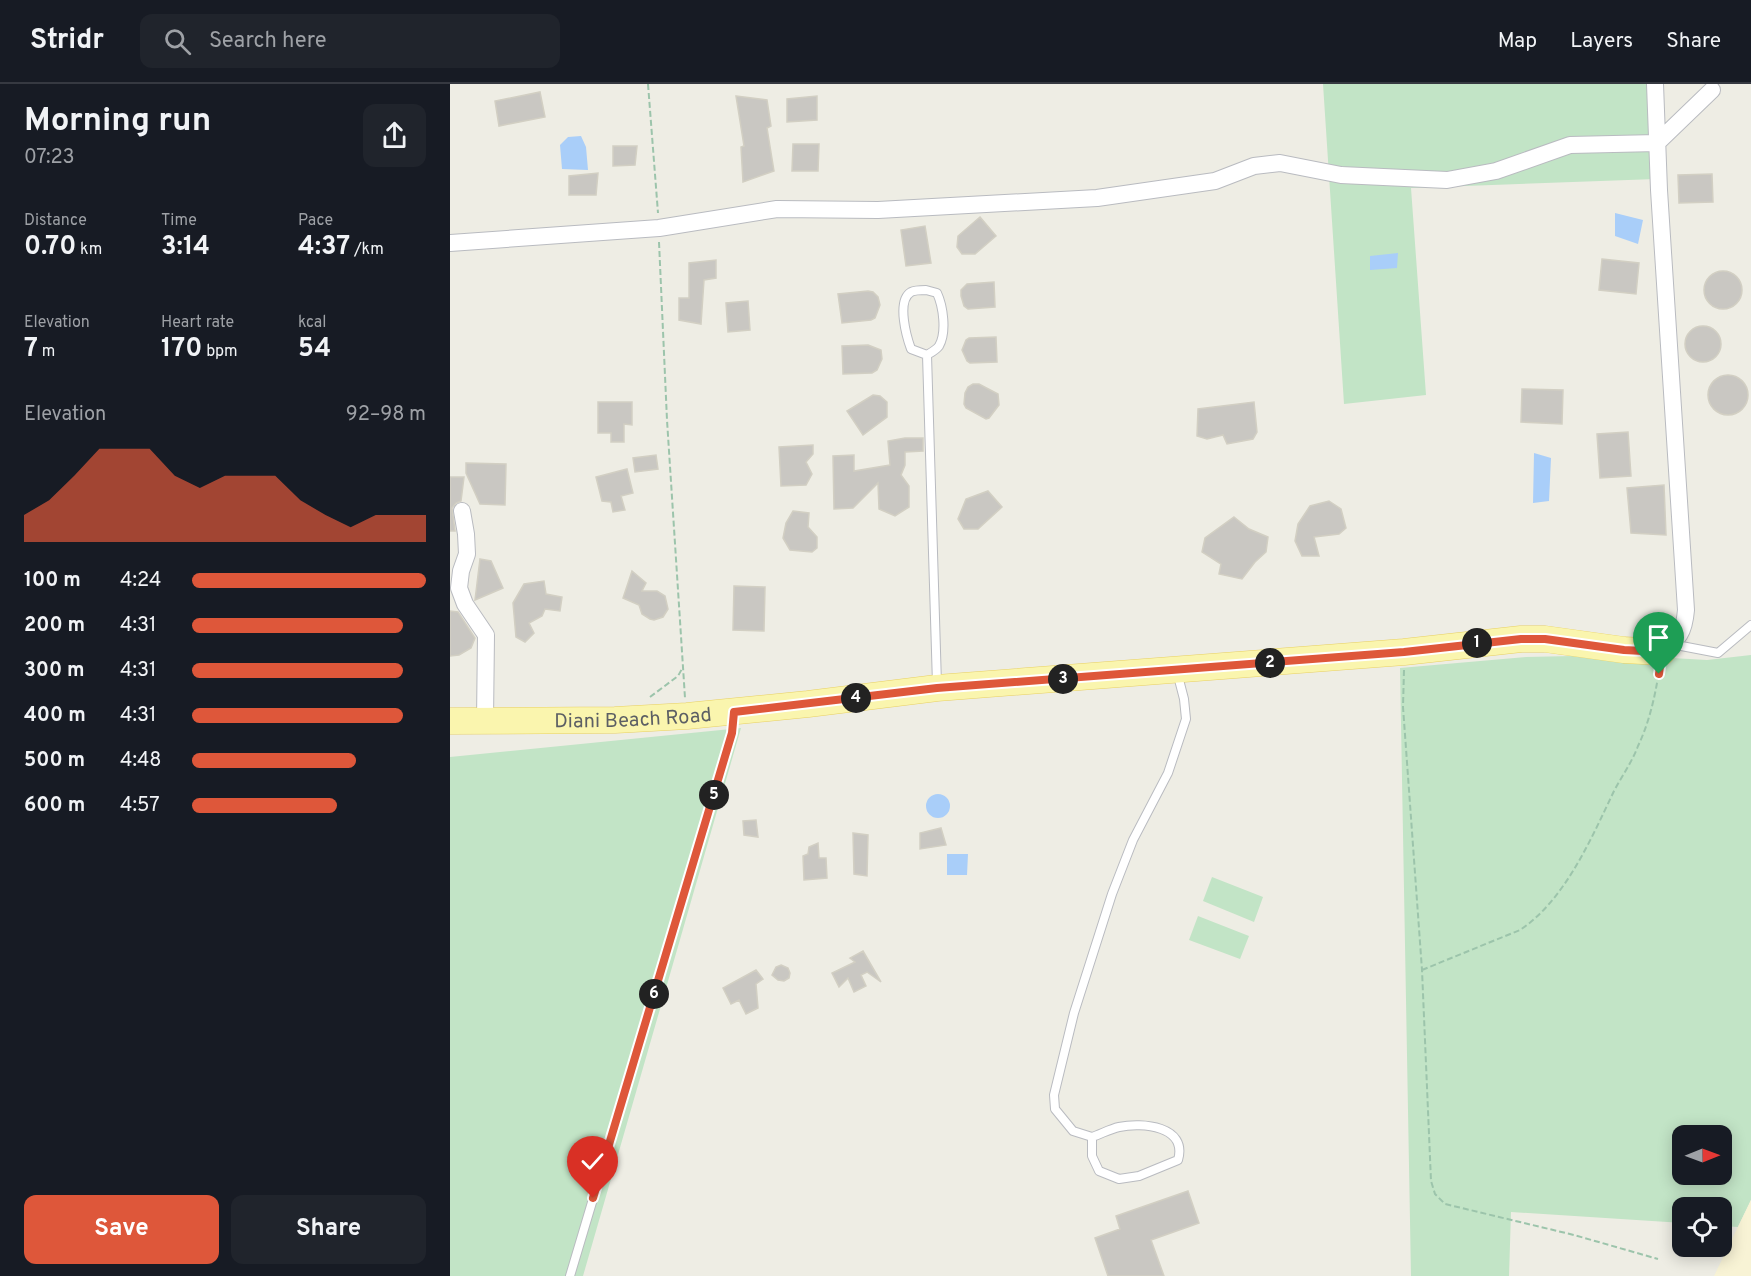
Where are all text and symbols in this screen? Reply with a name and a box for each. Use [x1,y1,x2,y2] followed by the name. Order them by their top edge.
[140,14,560,68] search box
[30,23,104,59] text: Stridr
[161,25,194,58] icon: search
[209,28,327,55] text: Search here
[1498,28,1537,55] text: Map
[1570,28,1633,55] text: Layers
[1666,28,1721,55] text: Share
[24,101,211,143] text: Morning run
[363,104,426,167] button: share
[24,145,75,171] text: 07:23
[24,211,87,231] text: Distance
[161,211,197,231] text: Time
[298,211,333,231] text: Pace
[24,231,76,264] text: 0.70
[161,231,210,264] text: 3:14
[298,231,350,264] text: 4:37
[76,240,102,260] text: km
[350,240,384,260] text: /km
[24,313,90,333] text: Elevation
[161,313,234,333] text: Heart rate
[298,313,326,333] text: kcal
[24,333,38,366] text: 7
[161,333,202,366] text: 170
[298,333,331,366] text: 54
[38,342,55,362] text: m
[202,342,238,362] text: bpm
[24,402,106,428] text: Elevation
[346,402,426,428] text: 92–98 m
[24,568,81,594] text: 100 m
[120,568,161,594] text: 4:24
[1633,612,1684,674] pin
[24,613,85,639] text: 200 m
[120,613,156,639] text: 4:31
[1642,621,1675,654] icon: arrive
[1462,628,1492,658] pin: 1
[1474,633,1480,653] text: 1
[1255,648,1285,678] pin: 2
[1265,653,1275,673] text: 2
[24,658,85,684] text: 300 m
[120,658,156,684] text: 4:31
[1048,664,1078,694] pin: 3
[1058,669,1068,689] text: 3
[841,683,871,713] pin: 4
[851,688,861,708] text: 4
[24,703,86,729] text: 400 m
[120,703,156,729] text: 4:31
[554,703,713,735] street label: Diani Beach Road
[24,748,85,774] text: 500 m
[120,748,162,774] text: 4:48
[699,780,729,810] pin: 5
[709,785,719,805] text: 5
[24,793,85,819] text: 600 m
[120,793,160,819] text: 4:57
[639,979,669,1009] pin: 6
[649,984,659,1004] text: 6
[1672,1125,1732,1185] north arrow
[1672,1125,1732,1257] map controls
[567,1136,618,1198] pin
[576,1145,609,1178] icon: check
[24,1195,219,1264] button: Save
[231,1195,426,1264] button: Share
[1672,1197,1732,1257] button: locate

